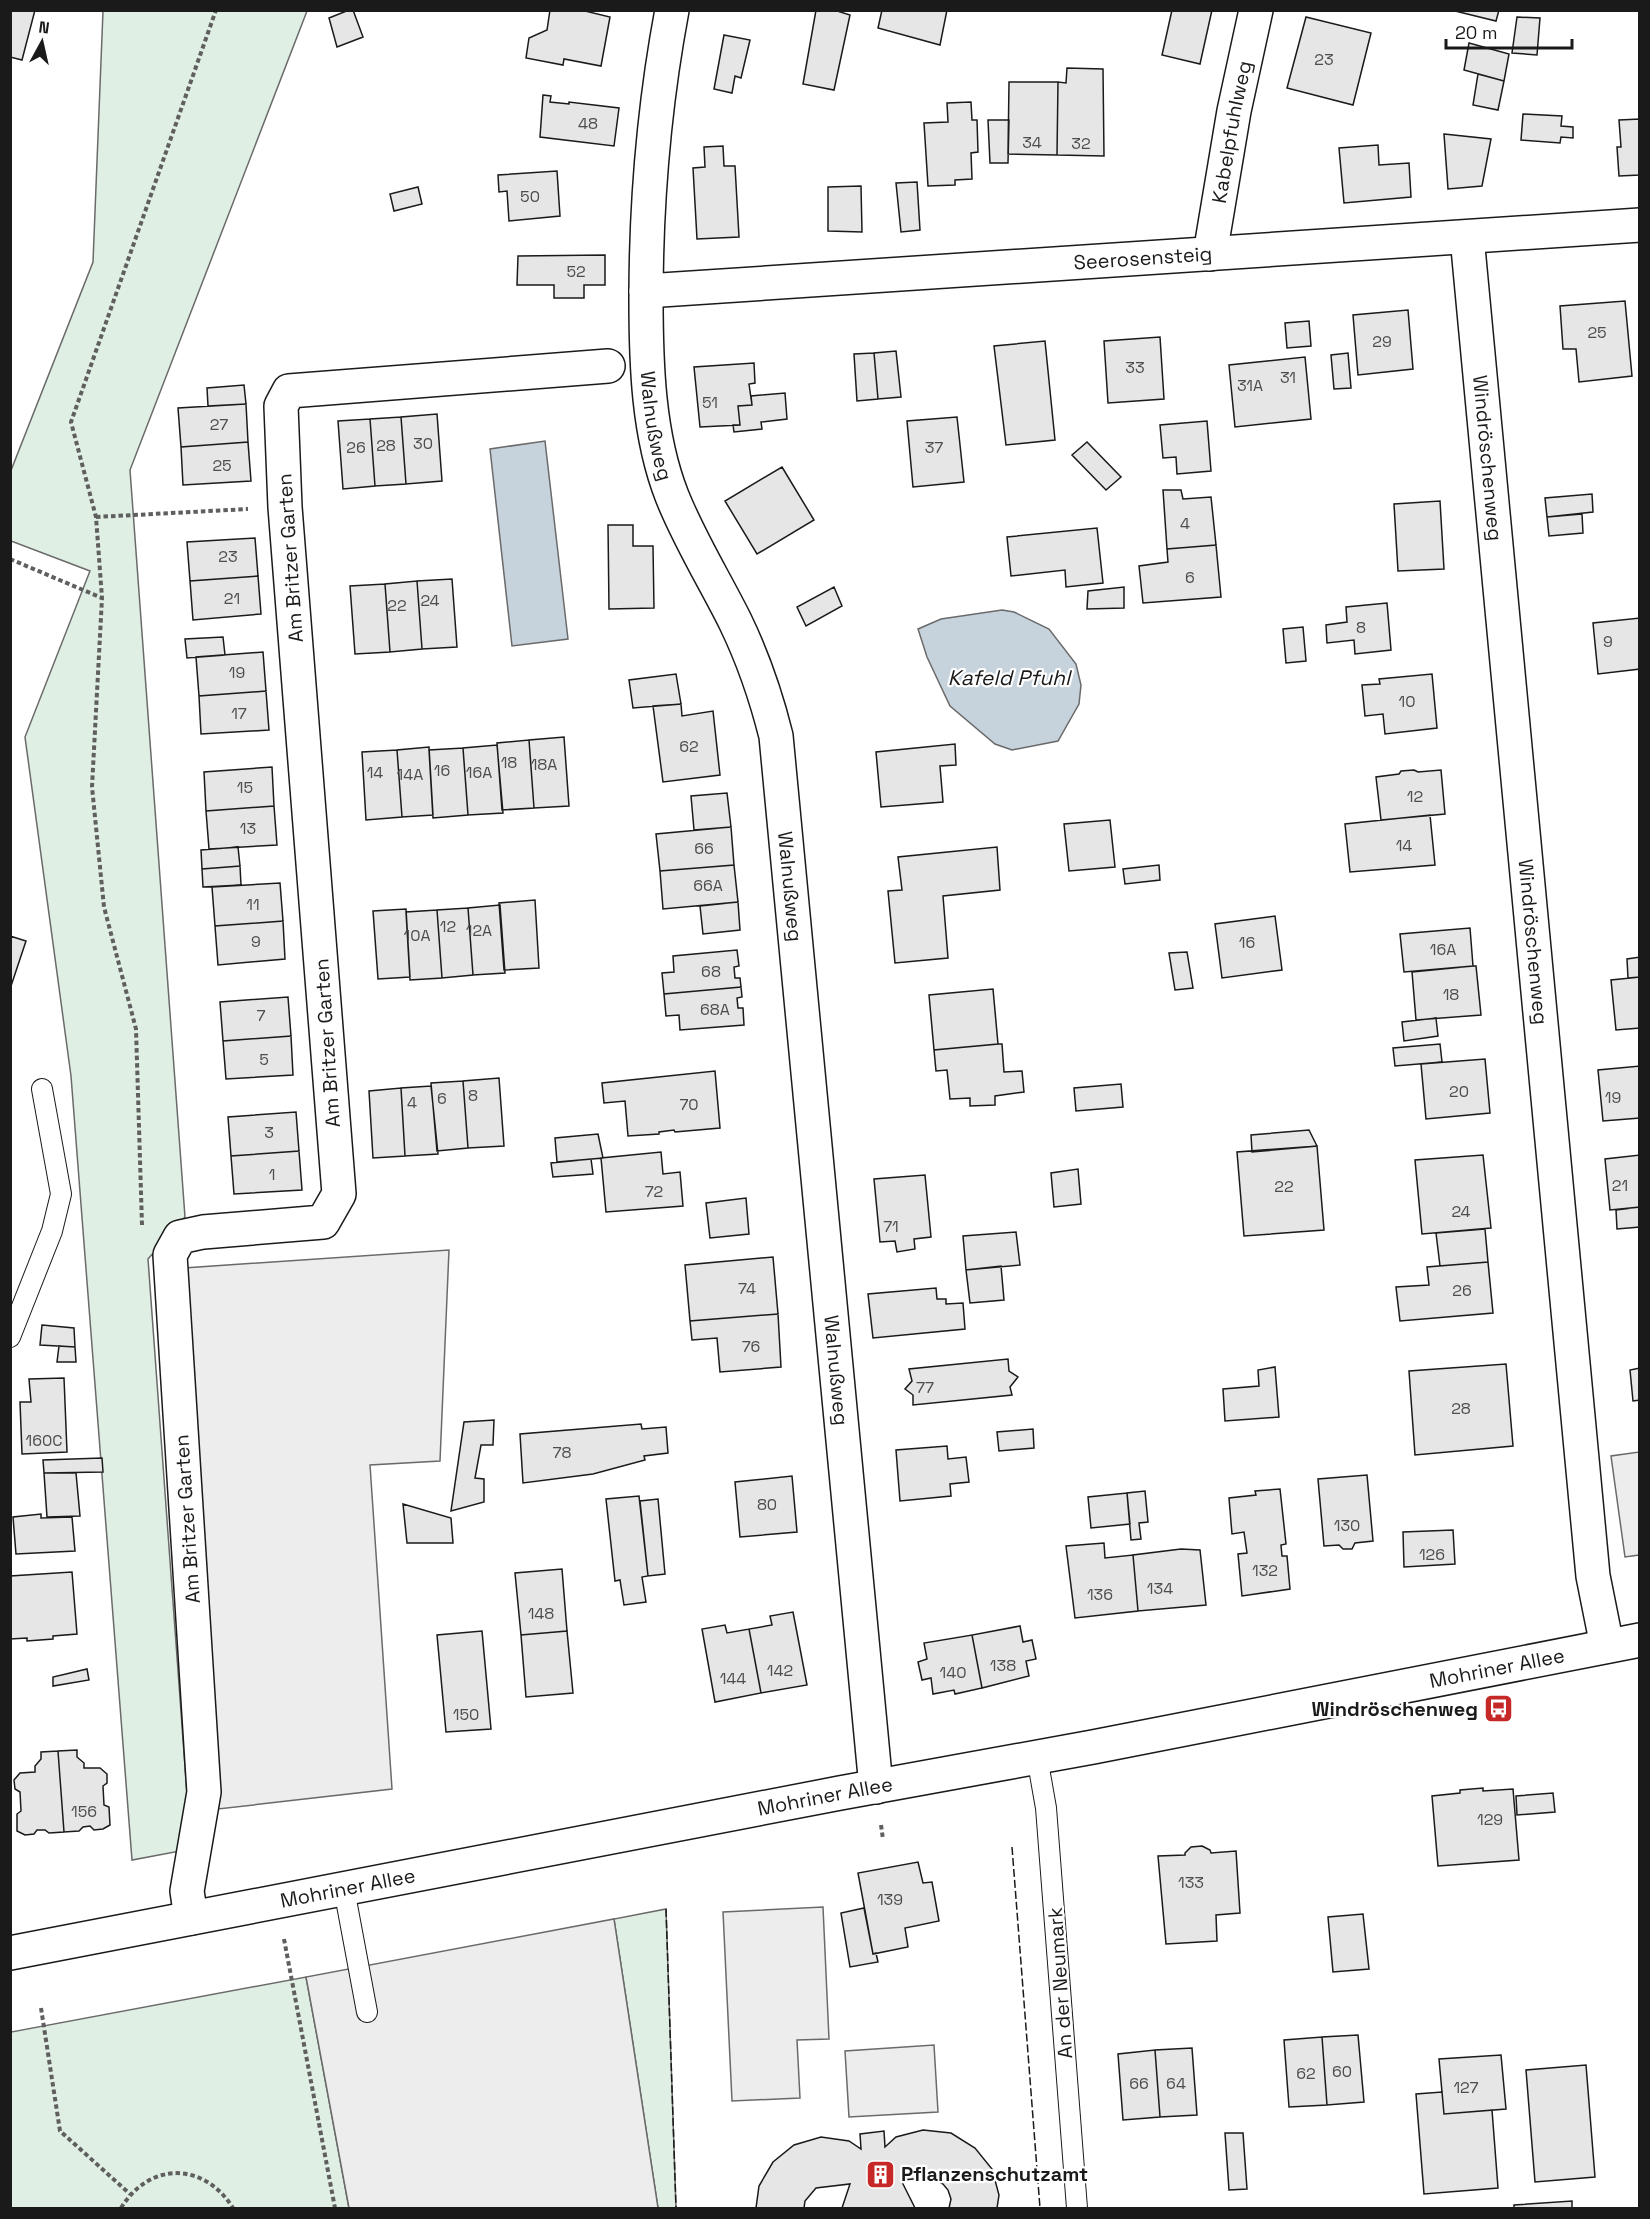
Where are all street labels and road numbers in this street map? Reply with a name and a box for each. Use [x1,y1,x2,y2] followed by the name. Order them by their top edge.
[1206,58,1258,205] street label: Kabelpfuhlweg
[1073,240,1213,276] street label: Seerosensteig
[635,370,679,484] street label: Walnußweg
[1467,374,1509,542] street label: Windröschenweg
[271,473,309,643] street label: Am Britzer Garten
[772,830,809,943] street label: Walnußweg
[1513,858,1554,1026] street label: Windröschenweg
[308,958,346,1128] street label: Am Britzer Garten
[818,1314,855,1427] street label: Walnußweg
[168,1434,206,1604] street label: Am Britzer Garten
[1427,1642,1567,1694] street label: Mohriner Allee
[755,1771,895,1822] street label: Mohriner Allee
[278,1862,418,1914] street label: Mohriner Allee
[1042,1906,1078,2060] street label: An der Neumark

